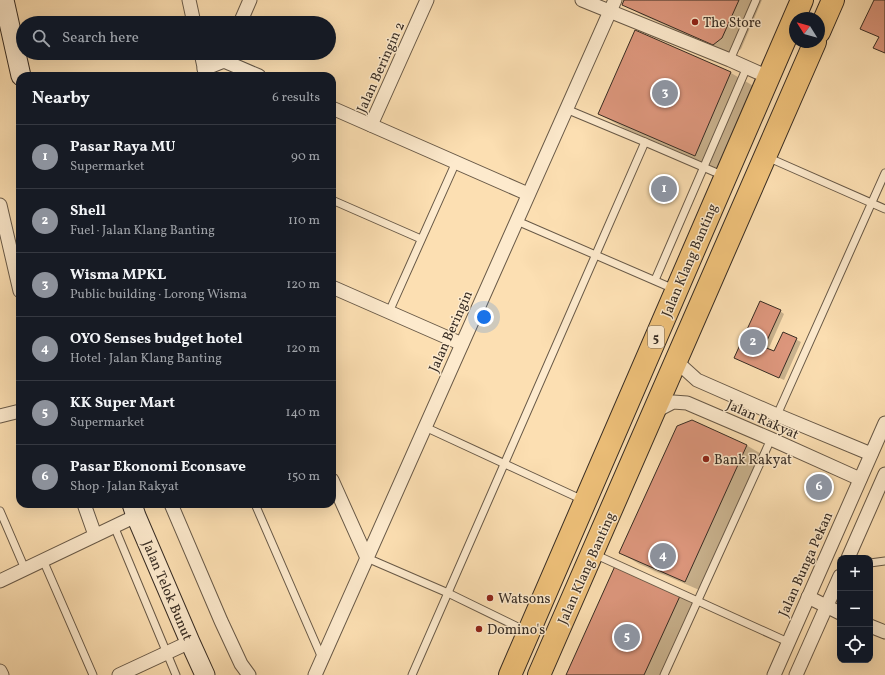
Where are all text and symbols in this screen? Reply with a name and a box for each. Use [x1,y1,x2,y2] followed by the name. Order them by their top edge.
[789,12,825,48] north arrow
[703,14,762,33] place label: The Store
[16,16,336,60] search box
[690,17,700,27] marker: The Store
[353,19,410,116] street label: Jalan Beringin 2
[30,27,52,49] icon: search
[62,28,139,49] text: Search here
[652,78,678,108] pin: 3
[32,87,90,110] text: Nearby
[272,89,320,107] text: 6 results
[70,137,176,158] text: Pasar Raya MU
[42,148,48,166] text: 1
[291,148,320,166] text: 90 m
[70,158,145,176] text: Supermarket
[651,174,677,204] pin: 1
[70,201,106,222] text: Shell
[658,201,723,320] street label: Jalan Klang Banting
[42,212,48,230] text: 2
[288,212,320,230] text: 110 m
[70,222,215,240] text: Fuel · Jalan Klang Banting
[70,265,166,286] text: Wisma MPKL
[42,276,48,294] text: 3
[286,276,320,294] text: 120 m
[70,286,247,304] text: Public building · Lorong Wisma
[425,288,478,375] street label: Jalan Beringin
[474,307,494,327] your location
[648,326,664,348] road number: 5
[740,327,766,357] pin: 2
[70,329,243,350] text: OYO Senses budget hotel
[41,340,49,358] text: 4
[286,340,320,358] text: 120 m
[70,350,222,368] text: Hotel · Jalan Klang Banting
[70,393,175,414] text: KK Super Mart
[723,396,802,445] street label: Jalan Rakyat
[42,404,48,422] text: 5
[286,404,320,422] text: 140 m
[70,414,145,432] text: Supermarket
[714,451,792,470] place label: Bank Rakyat
[701,454,711,464] marker: Bank Rakyat
[70,457,246,478] text: Pasar Ekonomi Econsave
[41,468,49,486] text: 6
[287,468,320,486] text: 150 m
[806,472,832,502] pin: 6
[70,478,179,496] text: Shop · Jalan Rakyat
[554,509,621,628] street label: Jalan Klang Banting
[775,509,838,620] street label: Jalan Bunga Pekan
[137,538,196,644] street label: Jalan Telok Bunut
[650,541,676,571] pin: 4
[837,555,873,663] map controls
[837,555,873,591] button: +
[498,590,551,609] place label: Watsons
[837,591,873,627] button: −
[485,593,495,603] marker: Watsons
[487,621,545,640] place label: Domino's
[614,622,640,652] pin: 5
[474,624,484,634] marker: Domino's
[837,627,873,663] button: locate

